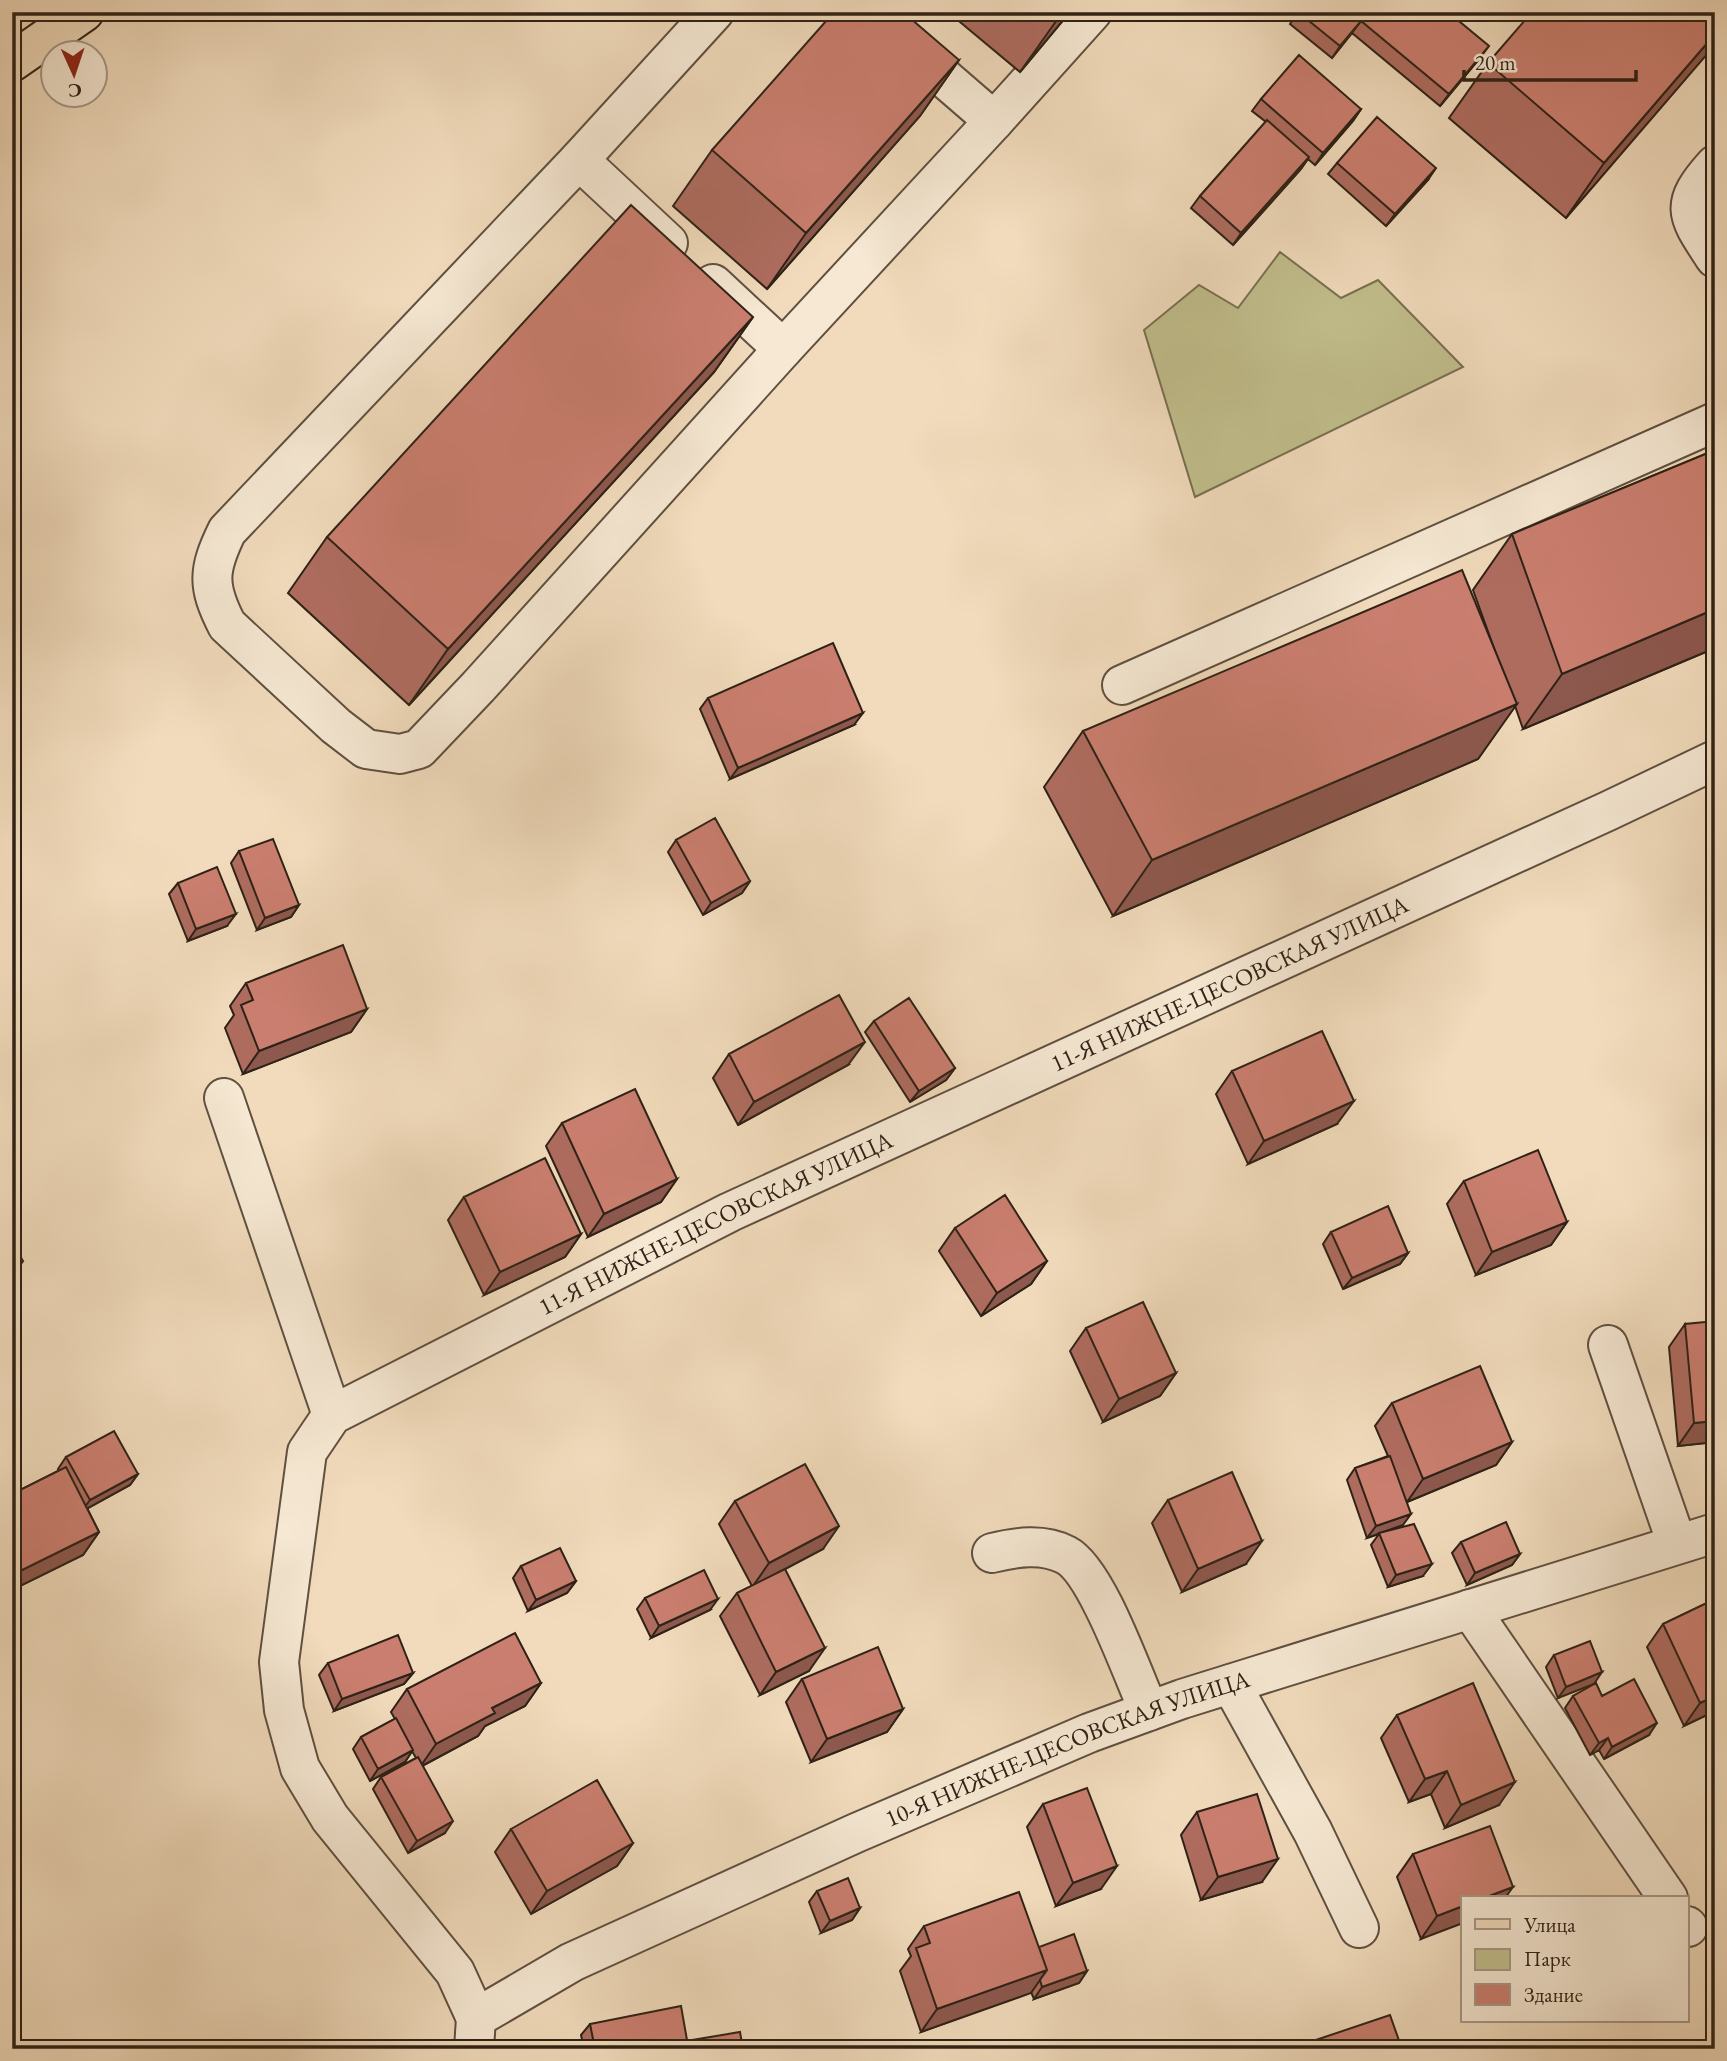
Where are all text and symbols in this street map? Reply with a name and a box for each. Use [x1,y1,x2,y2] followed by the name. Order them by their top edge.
[38,38,108,108] north arrow
[1464,38,1636,82] scale bar
[1475,49,1516,76] text: 20 m
[67,78,82,103] text: С
[1046,888,1413,1079] street label: 11-Я НИЖНЕ-ЦЕСОВСКАЯ УЛИЦА
[533,1124,898,1322] street label: 11-Я НИЖНЕ-ЦЕСОВСКАЯ УЛИЦА
[880,1663,1254,1834] street label: 10-Я НИЖНЕ-ЦЕСОВСКАЯ УЛИЦА
[1461,1896,1688,2022] legend
[1523,1911,1576,1938] text: Улица
[1524,1945,1571,1972] text: Парк
[1524,1981,1583,2008] text: Здание

